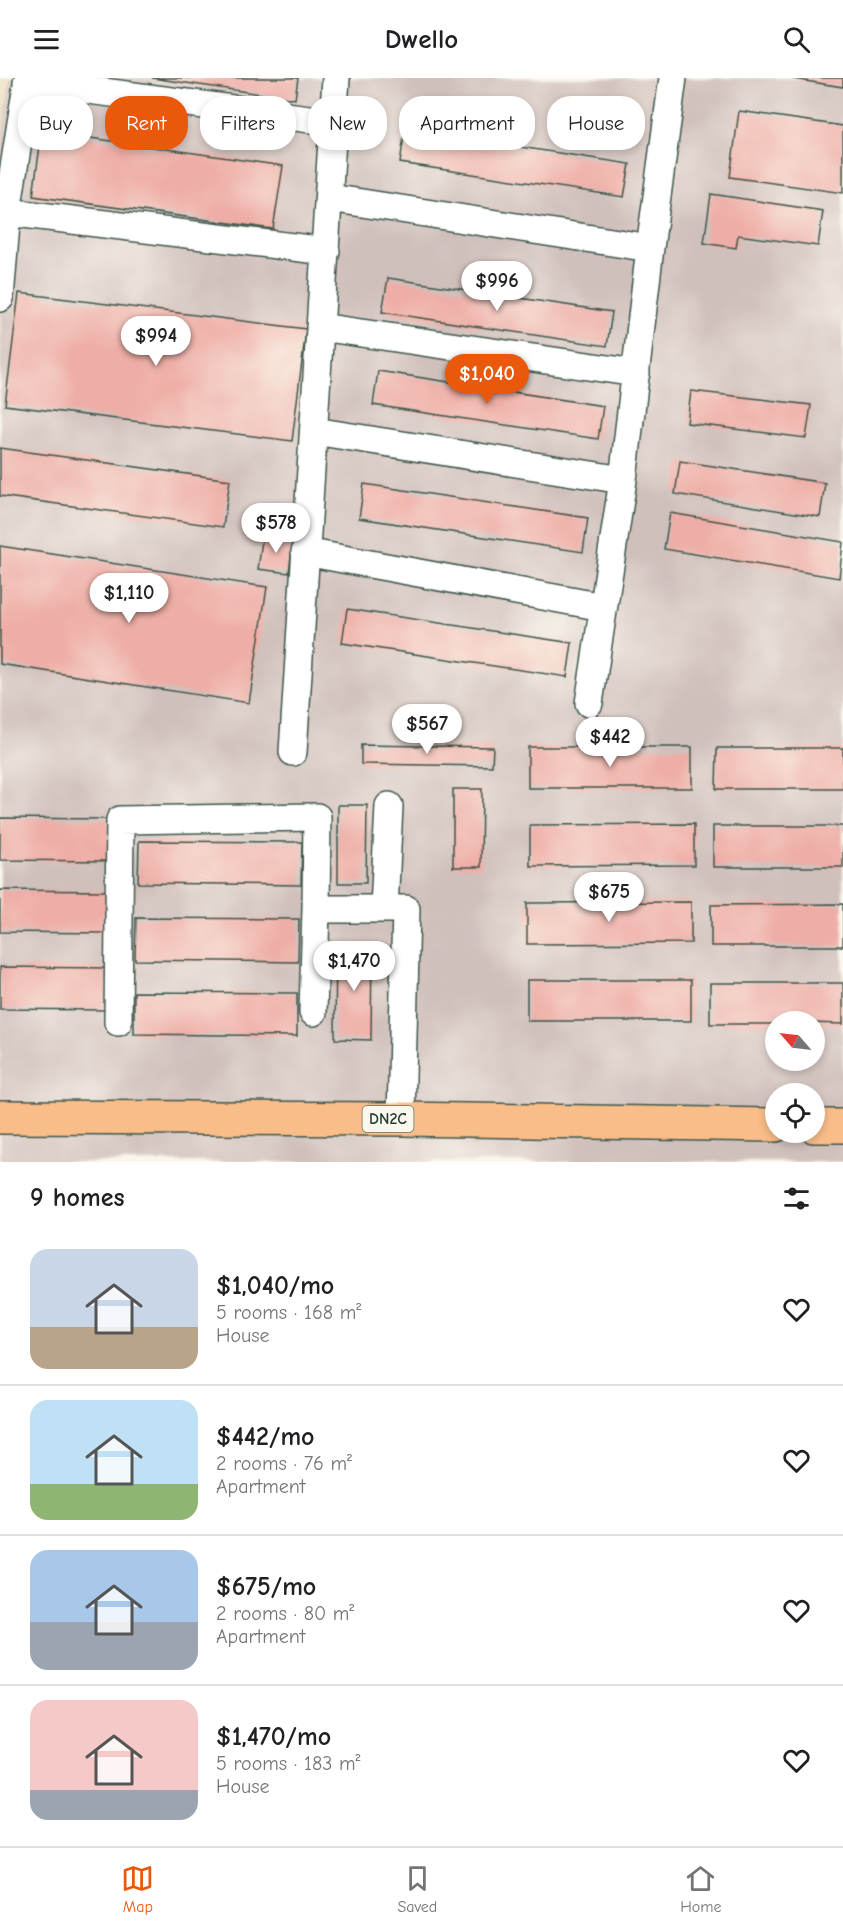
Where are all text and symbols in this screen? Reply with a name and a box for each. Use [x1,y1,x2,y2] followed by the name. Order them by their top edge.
[30,23,63,56] icon: menu
[780,23,813,56] icon: search
[385,24,458,55] text: Dwello
[18,96,93,150] chip: Buy
[105,96,188,150] chip: Rent
[200,96,296,150] chip: Filters
[308,96,387,150] chip: New
[399,96,535,150] chip: Apartment
[547,96,645,150] chip: House
[461,261,533,312] pin: $996
[475,269,519,292] text: $996
[120,316,192,367] pin: $994
[135,324,177,347] text: $994
[438,354,536,405] pin: $1,040
[459,362,515,385] text: $1,040
[240,503,312,554] pin: $578
[255,511,297,534] text: $578
[80,573,178,624] pin: $1,110
[104,581,154,604] text: $1,110
[391,704,463,755] pin: $567
[406,712,448,735] text: $567
[574,717,646,768] pin: $442
[590,725,630,748] text: $442
[573,872,645,923] pin: $675
[588,880,630,903] text: $675
[305,941,403,992] pin: $1,470
[327,949,381,972] text: $1,470
[765,1011,825,1071] north arrow
[765,1011,825,1143] map controls
[765,1083,825,1143] button: locate
[362,1106,414,1132] road number: DN2C
[780,1182,813,1215] icon: filters
[30,1183,125,1213] text: 9 homes
[216,1271,334,1301] text: $1,040/mo
[78,1273,150,1345] icon: home
[780,1293,813,1326] icon: heart
[216,1301,361,1324] text: 5 rooms · 168 m²
[216,1324,270,1347] text: House
[216,1422,315,1452] text: $442/mo
[78,1424,150,1496] icon: home
[780,1444,813,1477] icon: heart
[216,1452,352,1475] text: 2 rooms · 76 m²
[216,1475,306,1498] text: Apartment
[216,1572,316,1602] text: $675/mo
[78,1574,150,1646] icon: home
[780,1594,813,1627] icon: heart
[216,1602,354,1625] text: 2 rooms · 80 m²
[216,1625,306,1648] text: Apartment
[216,1722,331,1752] text: $1,470/mo
[78,1724,150,1796] icon: home
[780,1744,813,1777] icon: heart
[216,1752,361,1775] text: 5 rooms · 183 m²
[216,1775,270,1798] text: House
[121,1862,154,1916] tab: Map
[397,1862,437,1916] tab: Saved
[680,1862,722,1916] tab: Home

